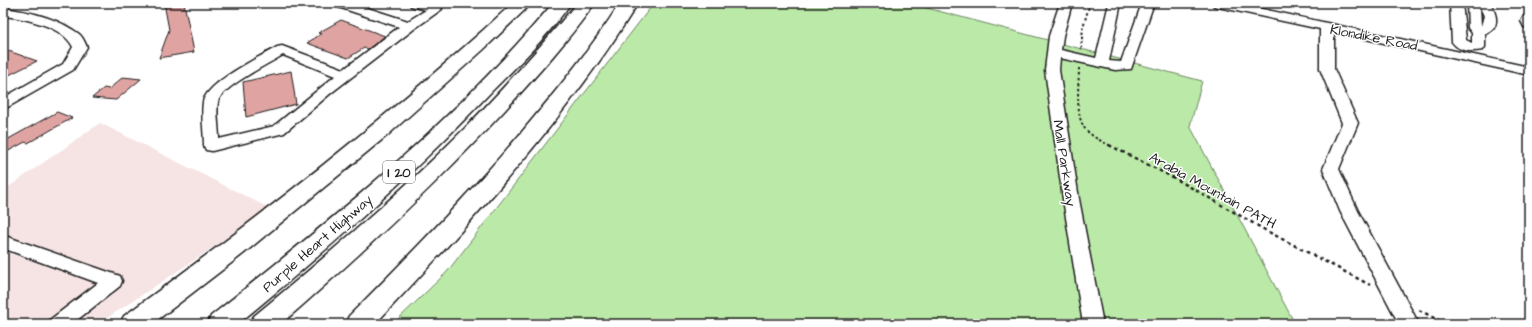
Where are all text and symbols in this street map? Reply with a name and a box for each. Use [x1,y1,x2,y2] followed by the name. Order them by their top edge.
[1328,20,1419,56] street label: Klondike Road
[1047,119,1081,208] street label: Mall Parkway
[1145,148,1280,234] street label: Arabia Mountain PATH
[383,161,415,183] road number: I 20
[258,190,377,297] street label: Purple Heart Highway

